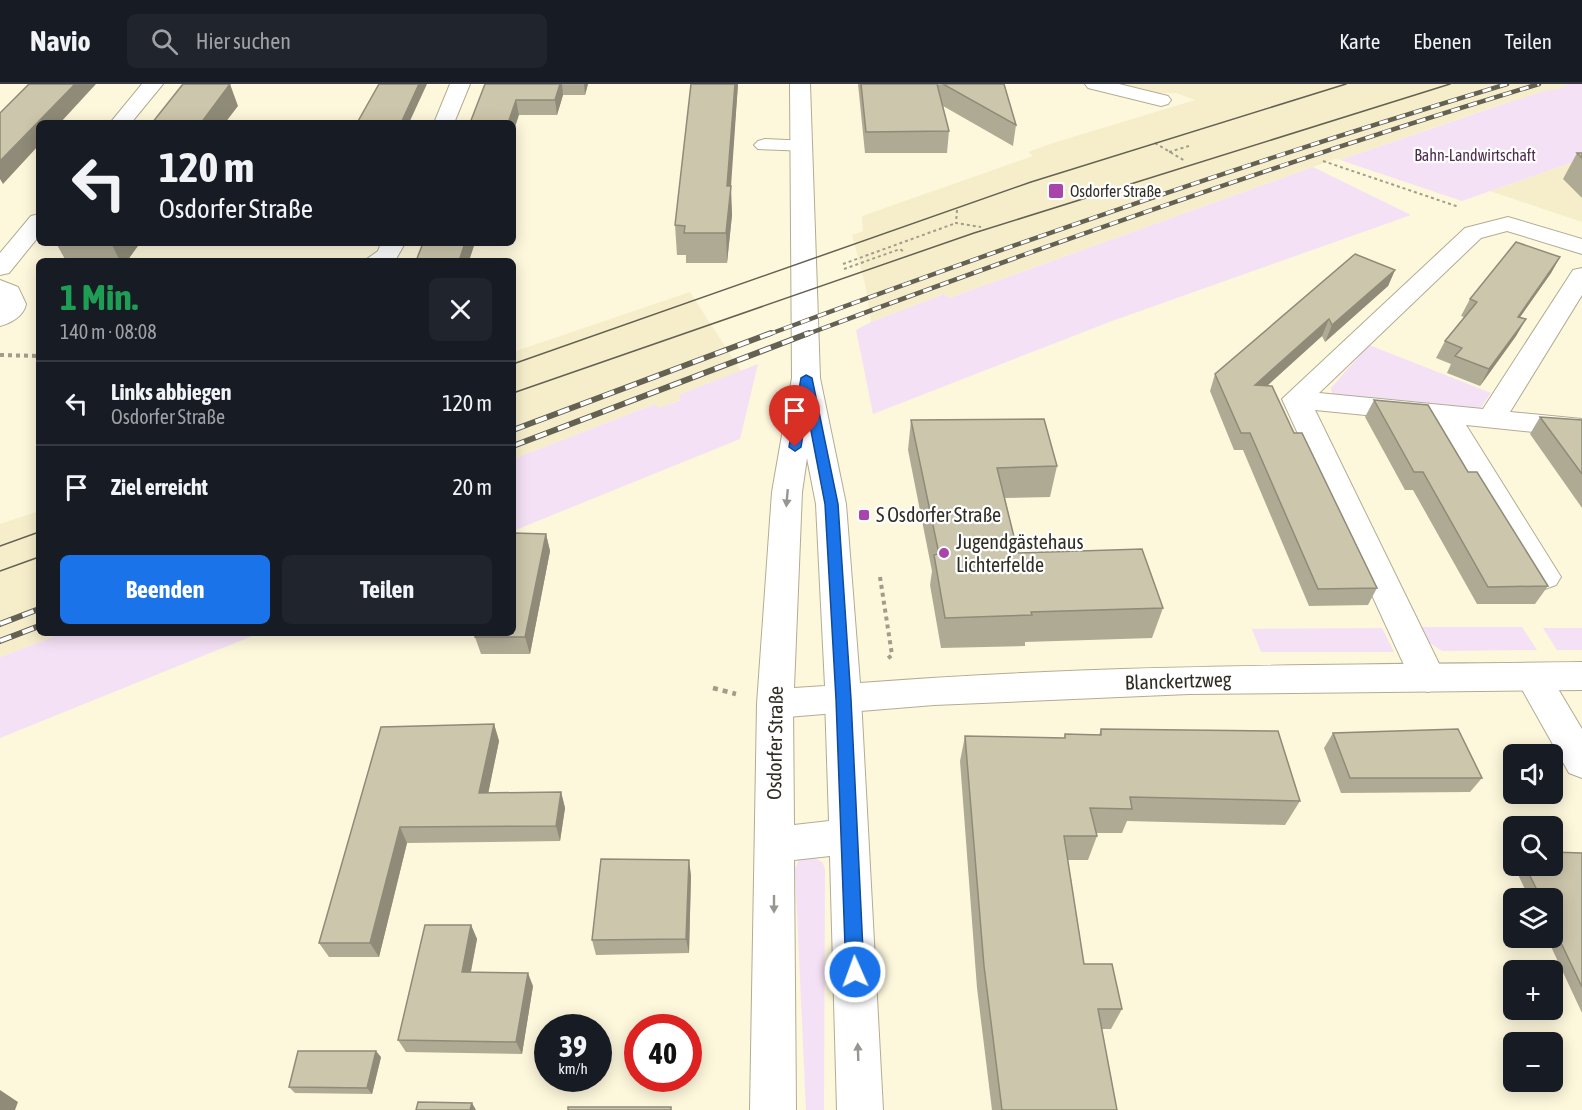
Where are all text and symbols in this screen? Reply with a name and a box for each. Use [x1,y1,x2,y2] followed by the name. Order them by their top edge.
[127,14,547,68] search box
[30,25,91,57] text: Navio
[148,25,181,58] icon: search
[196,28,291,54] text: Hier suchen
[1339,29,1380,53] text: Karte
[1413,29,1472,53] text: Ebenen
[1505,29,1552,53] text: Teilen
[159,143,254,191] text: 120 m
[60,144,138,222] icon: left
[1414,146,1536,164] park label: Bahn-Landwirtschaft
[1047,182,1065,200] marker: Osdorfer Straße
[1070,182,1161,200] place label: Osdorfer Straße
[159,193,313,224] text: Osdorfer Straße
[60,276,138,318] text: 1 Min.
[429,278,492,341] button: close
[60,320,157,343] text: 140 m · 08:08
[111,379,232,405] text: Links abbiegen
[769,385,820,447] pin
[60,387,93,420] icon: left
[442,390,492,416] text: 120 m
[778,394,811,427] icon: arrive
[111,405,225,428] text: Osdorfer Straße
[60,471,93,504] icon: arrive
[111,474,208,500] text: Ziel erreicht
[452,474,492,500] text: 20 m
[782,489,792,508] one-way arrow
[876,503,1001,526] place label: S Osdorfer Straße
[857,508,871,522] marker: S Osdorfer Straße
[956,530,1083,576] place label: Jugendgästehaus Lichterfelde
[937,546,951,560] marker: Jugendgästehaus Lichterfelde
[60,555,270,624] button: Beenden
[282,555,492,624] button: Teilen
[1124,667,1232,694] street label: Blanckertzweg
[762,686,787,800] street label: Osdorfer Straße
[1503,744,1563,1092] map controls
[1503,744,1563,804] button: sound
[1503,816,1563,876] button: search
[1503,888,1563,948] button: layers
[769,894,779,913] one-way arrow
[823,940,887,1004] position arrow
[1503,960,1563,1020] button: +
[624,1014,702,1092] speed limit sign: 40
[559,1029,587,1063] text: 39
[1503,1032,1563,1092] button: −
[853,1042,863,1061] one-way arrow
[558,1060,588,1077] text: km/h

